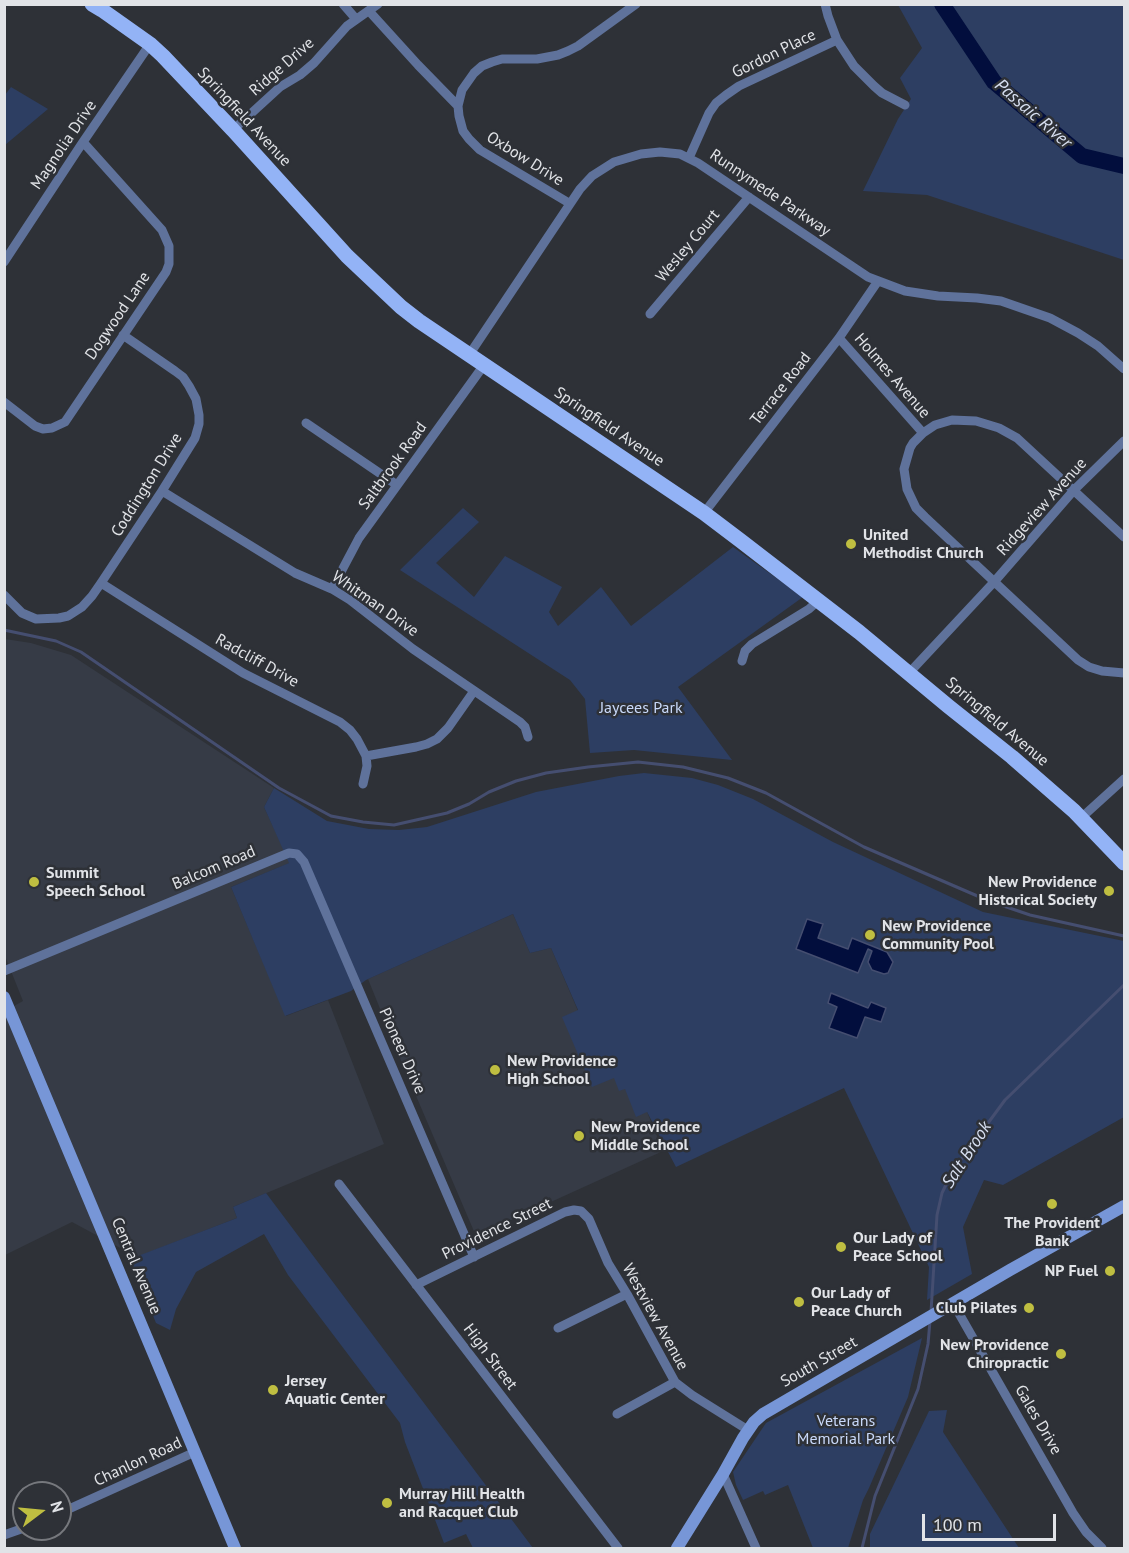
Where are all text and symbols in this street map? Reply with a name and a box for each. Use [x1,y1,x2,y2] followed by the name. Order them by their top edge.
[729,26,819,82] street label: Gordon Place
[246,34,318,100] street label: Ridge Drive
[193,63,295,171] street label: Springfield Avenue
[990,75,1076,153] water label: Passaic River
[27,97,101,193] street label: Magnolia Drive
[483,128,567,190] street label: Oxbow Drive
[706,145,834,241] street label: Runnymede Parkway
[652,206,724,286] street label: Wesley Court
[82,268,154,364] street label: Dogwood Lane
[850,330,934,422] street label: Holmes Avenue
[747,349,815,429] street label: Terrace Road
[550,383,668,471] street label: Springfield Avenue
[355,418,431,514] street label: Saltbrook Road
[107,430,187,540] street label: Coddington Drive
[993,454,1091,560] street label: Ridgeview Avenue
[863,525,984,563] place label: United Methodist Church
[844,537,858,551] marker: United Methodist Church
[328,567,422,641] street label: Whitman Drive
[212,630,302,692] street label: Radcliff Drive
[942,673,1052,771] street label: Springfield Avenue
[599,698,683,718] park label: Jaycees Park
[170,842,258,894] street label: Balcom Road
[46,863,145,901] place label: Summit Speech School
[979,872,1097,910] place label: New Providence Historical Society
[27,875,41,889] marker: Summit Speech School
[1102,884,1116,898] marker: New Providence Historical Society
[882,916,994,954] place label: New Providence Community Pool
[863,928,877,942] marker: New Providence Community Pool
[374,1005,430,1097] street label: Pioneer Drive
[507,1051,616,1089] place label: New Providence High School
[488,1063,502,1077] marker: New Providence High School
[591,1117,700,1155] place label: New Providence Middle School
[938,1118,996,1192] water label: Salt Brook
[572,1129,586,1143] marker: New Providence Middle School
[439,1194,555,1264] street label: Providence Street
[1045,1197,1059,1211] marker: The Provident Bank
[1004,1213,1100,1251] place label: The Provident Bank
[107,1215,165,1317] street label: Central Avenue
[853,1228,942,1266] place label: Our Lady of Peace School
[834,1240,848,1254] marker: Our Lady of Peace School
[618,1260,692,1374] street label: Westview Avenue
[1045,1261,1098,1281] place label: NP Fuel
[1103,1264,1117,1278] marker: NP Fuel
[811,1283,902,1321] place label: Our Lady of Peace Church
[792,1295,806,1309] marker: Our Lady of Peace Church
[936,1298,1017,1318] place label: Club Pilates
[1022,1301,1036,1315] marker: Club Pilates
[459,1320,521,1394] street label: High Street
[777,1332,861,1392] street label: South Street
[940,1335,1049,1373] place label: New Providence Chiropractic
[1054,1347,1068,1361] marker: New Providence Chiropractic
[285,1371,385,1409] place label: Jersey Aquatic Center
[1010,1382,1066,1458] street label: Gales Drive
[266,1383,280,1397] marker: Jersey Aquatic Center
[797,1411,895,1449] park label: Veterans Memorial Park
[91,1433,185,1491] street label: Chanlon Road
[12,1481,72,1541] north arrow
[399,1484,525,1522] place label: Murray Hill Health and Racquet Club
[380,1496,394,1510] marker: Murray Hill Health and Racquet Club
[46,1499,68,1514] text: N
[925,1502,1058,1540] scale bar
[933,1513,982,1536] text: 100 m

